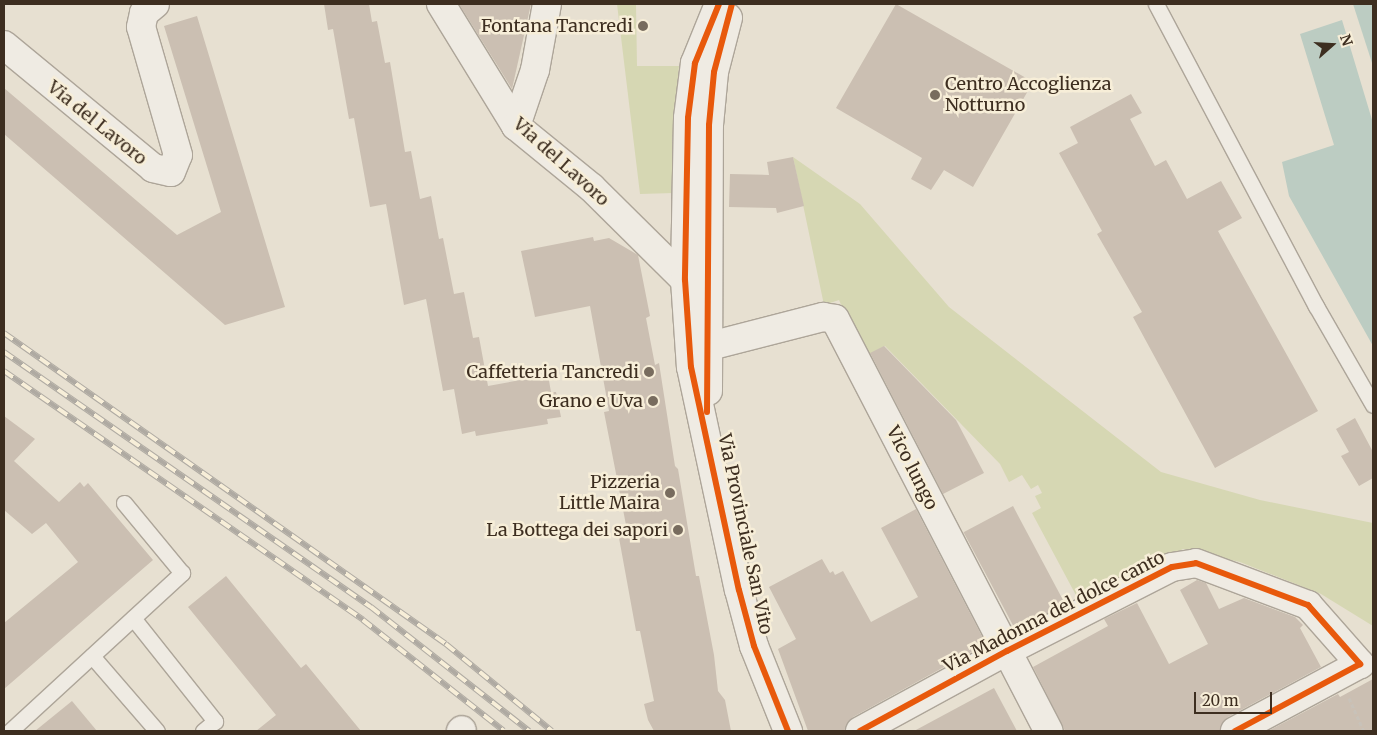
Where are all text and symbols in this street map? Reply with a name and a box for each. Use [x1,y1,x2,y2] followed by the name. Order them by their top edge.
[481,15,633,37] place label: Fontana Tancredi
[637,20,649,32] marker: Fontana Tancredi
[1307,20,1357,70] north arrow
[1336,32,1356,48] text: N
[945,74,1111,116] place label: Centro Accoglienza Notturno
[43,76,151,170] street label: Via del Lavoro
[929,89,941,101] marker: Centro Accoglienza Notturno
[509,113,613,211] street label: Via del Lavoro
[466,361,639,383] place label: Caffetteria Tancredi
[643,366,655,378] marker: Caffetteria Tancredi
[539,390,643,412] place label: Grano e Uva
[647,395,659,407] marker: Grano e Uva
[882,423,942,513] street label: Vico lungo
[713,432,777,636] street label: Via Provinciale San Vito
[559,472,660,514] place label: Pizzeria Little Maira
[664,487,676,499] marker: Pizzeria Little Maira
[486,519,668,541] place label: La Bottega dei sapori
[672,524,684,536] marker: La Bottega dei sapori
[940,547,1168,677] street label: Via Madonna del dolce canto
[1197,682,1274,714] scale bar
[1202,691,1239,710] text: 20 m

